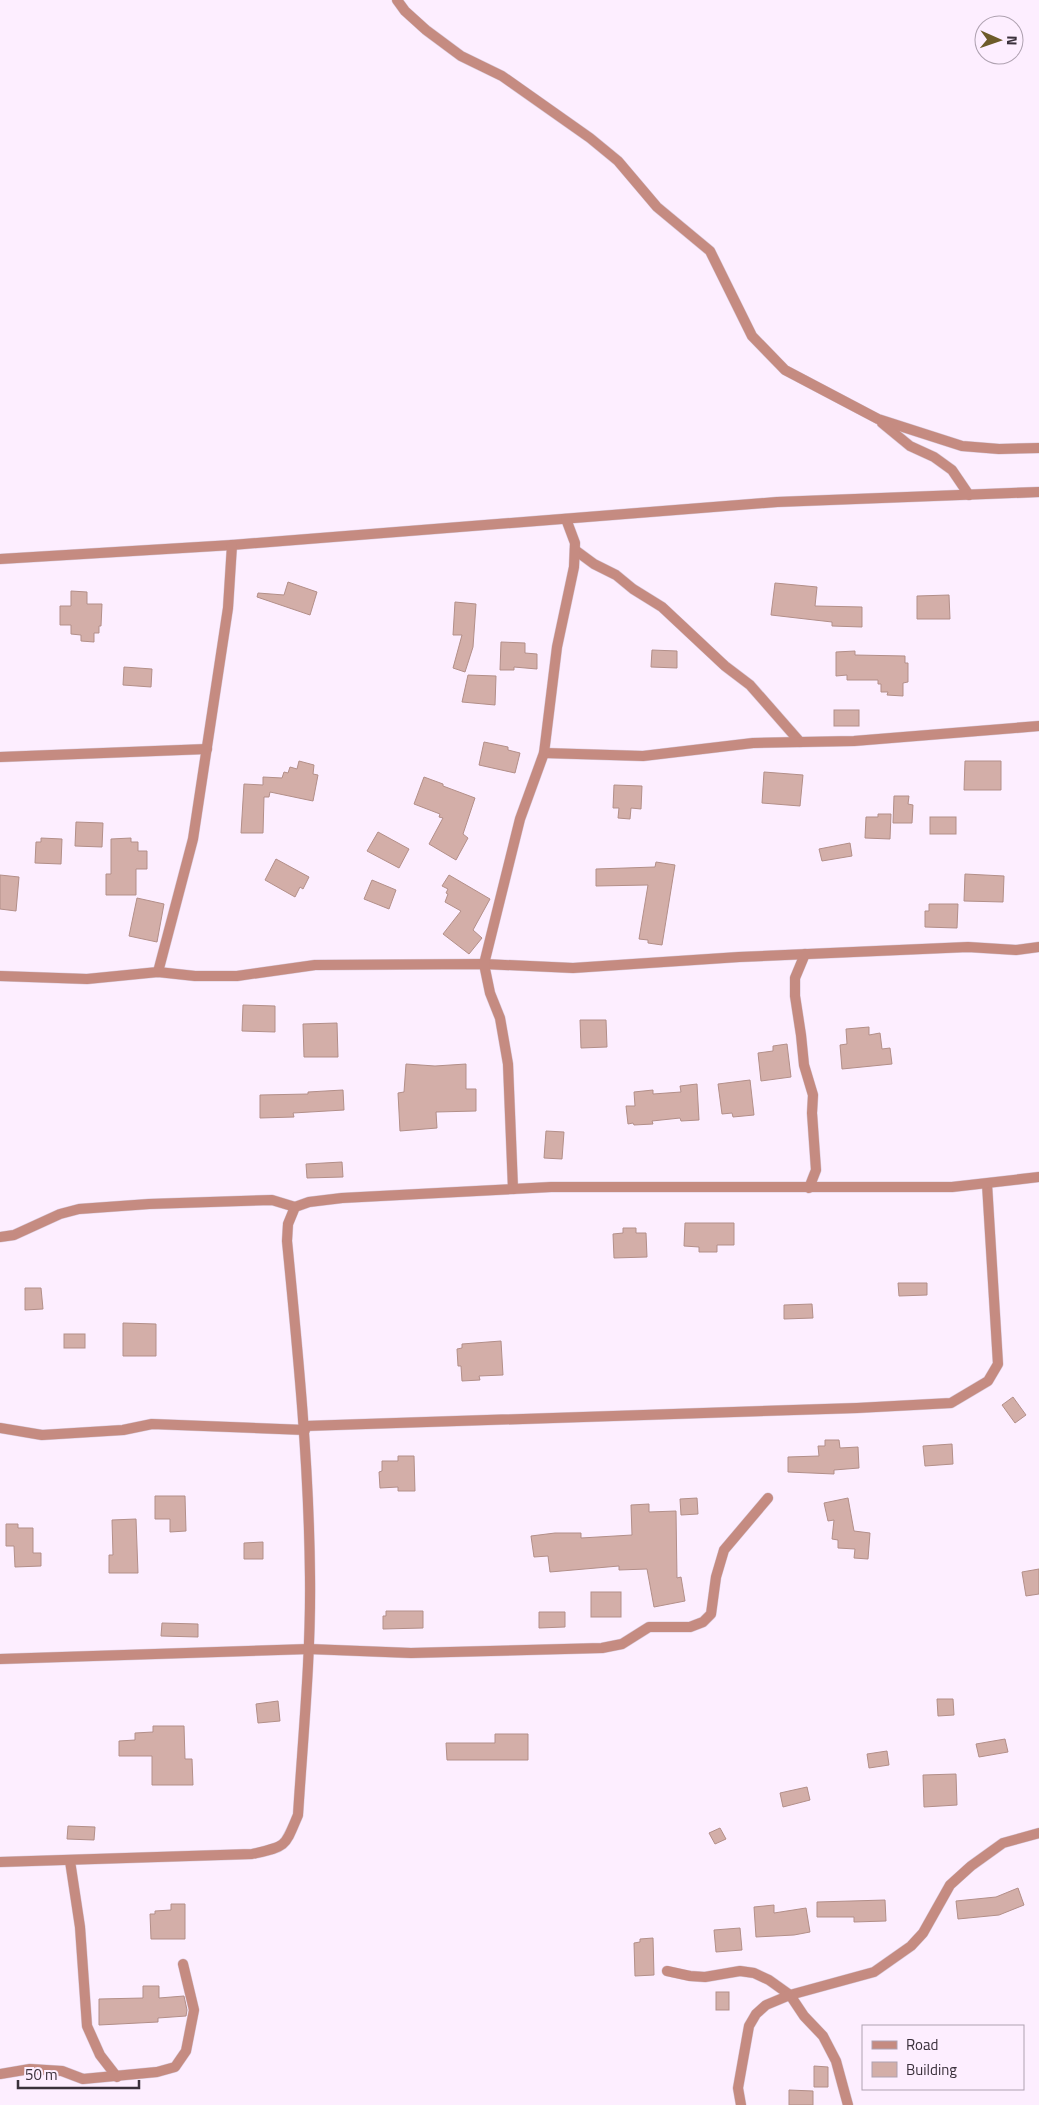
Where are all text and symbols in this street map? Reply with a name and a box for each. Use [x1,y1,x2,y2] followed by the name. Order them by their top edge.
[974,15,1024,65] north arrow
[1002,35,1023,46] text: N
[862,2025,1024,2090] legend
[906,2033,938,2056] text: Road
[18,2058,139,2090] scale bar
[906,2058,957,2081] text: Building
[25,2063,58,2086] text: 50 m

